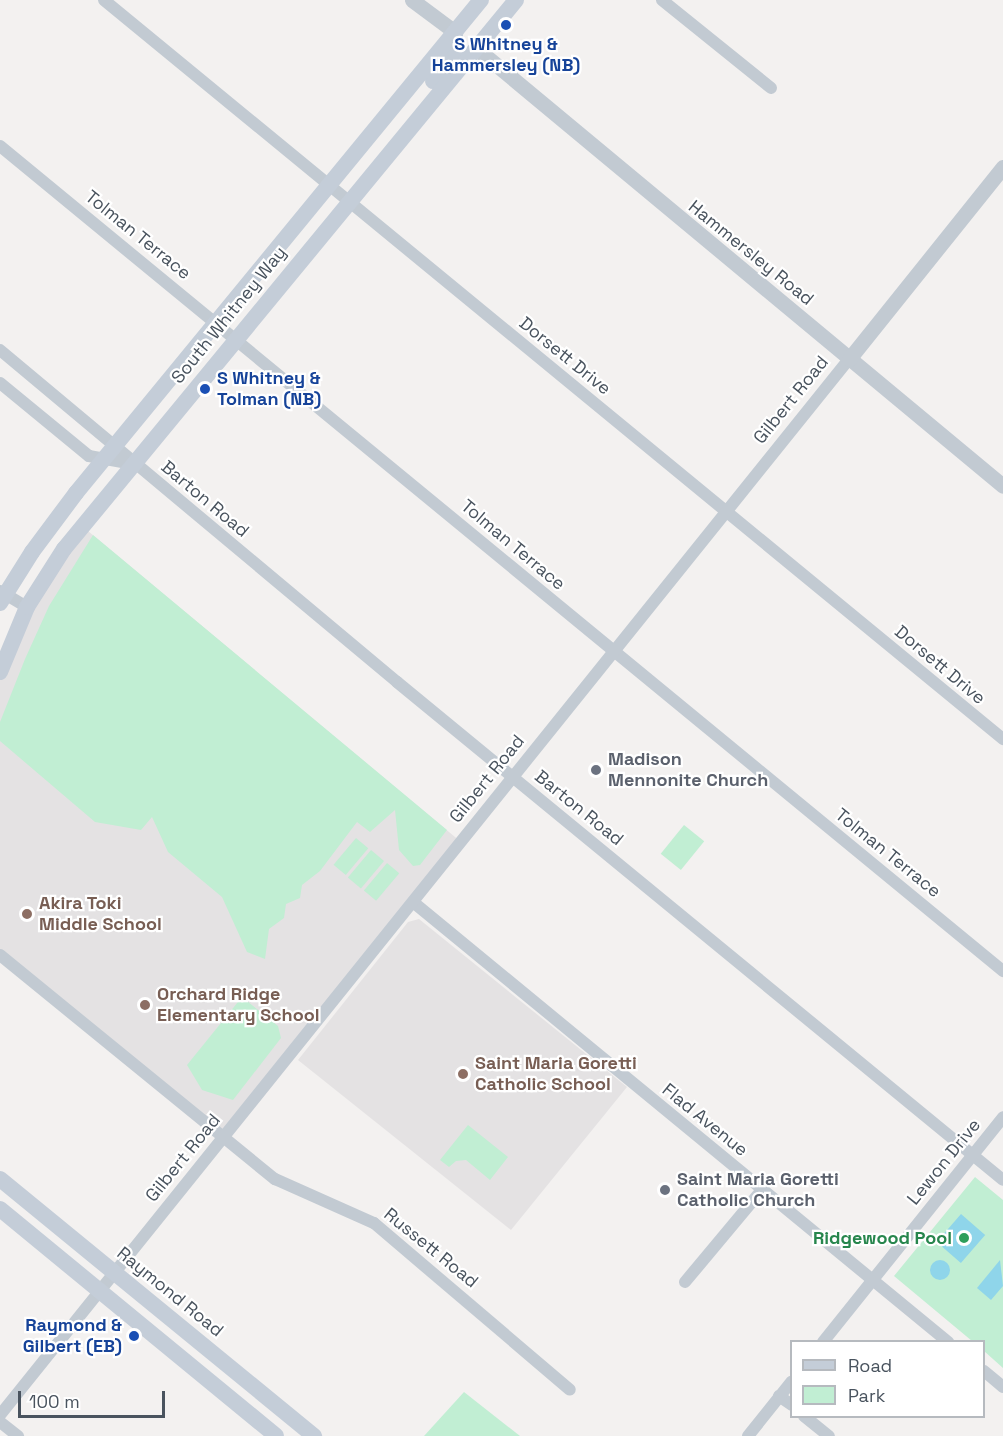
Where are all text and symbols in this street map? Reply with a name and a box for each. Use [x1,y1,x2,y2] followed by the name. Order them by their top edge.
[499,18,513,32] marker: S Whitney & Hammersley (NB)
[432,34,580,76] place label: S Whitney & Hammersley (NB)
[81,186,195,284] street label: Tolman Terrace
[684,196,818,310] street label: Hammersley Road
[167,242,291,388] street label: South Whitney Way
[515,312,615,400] street label: Dorsett Drive
[749,352,833,448] street label: Gilbert Road
[217,368,321,410] place label: S Whitney & Tolman (NB)
[198,382,212,396] marker: S Whitney & Tolman (NB)
[157,456,253,542] street label: Barton Road
[456,495,570,595] street label: Tolman Terrace
[890,621,990,709] street label: Dorsett Drive
[445,731,529,827] street label: Gilbert Road
[608,749,768,792] place label: Madison Mennonite Church
[589,763,603,777] marker: Madison Mennonite Church
[530,766,628,850] street label: Barton Road
[831,804,945,902] street label: Tolman Terrace
[39,893,162,936] place label: Akira Toki Middle School
[20,907,34,921] marker: Akira Toki Middle School
[157,984,320,1026] place label: Orchard Ridge Elementary School
[138,998,152,1012] marker: Orchard Ridge Elementary School
[475,1053,637,1096] place label: Saint Maria Goretti Catholic School
[456,1067,470,1081] marker: Saint Maria Goretti Catholic School
[658,1079,752,1161] street label: Flad Avenue
[141,1110,225,1206] street label: Gilbert Road
[903,1115,985,1209] street label: Lewon Drive
[677,1169,839,1212] place label: Saint Maria Goretti Catholic Church
[658,1183,672,1197] marker: Saint Maria Goretti Catholic Church
[380,1203,482,1293] street label: Russett Road
[813,1227,952,1249] place label: Ridgewood Pool
[957,1231,971,1245] marker: Ridgewood Pool
[112,1243,228,1341] street label: Raymond Road
[23,1315,122,1358] place label: Raymond & Gilbert (EB)
[127,1329,141,1343] marker: Raymond & Gilbert (EB)
[790,1340,985,1418] legend
[848,1354,892,1377] text: Road
[21,1379,168,1417] scale bar
[848,1384,885,1407] text: Park
[29,1390,80,1413] text: 100 m

